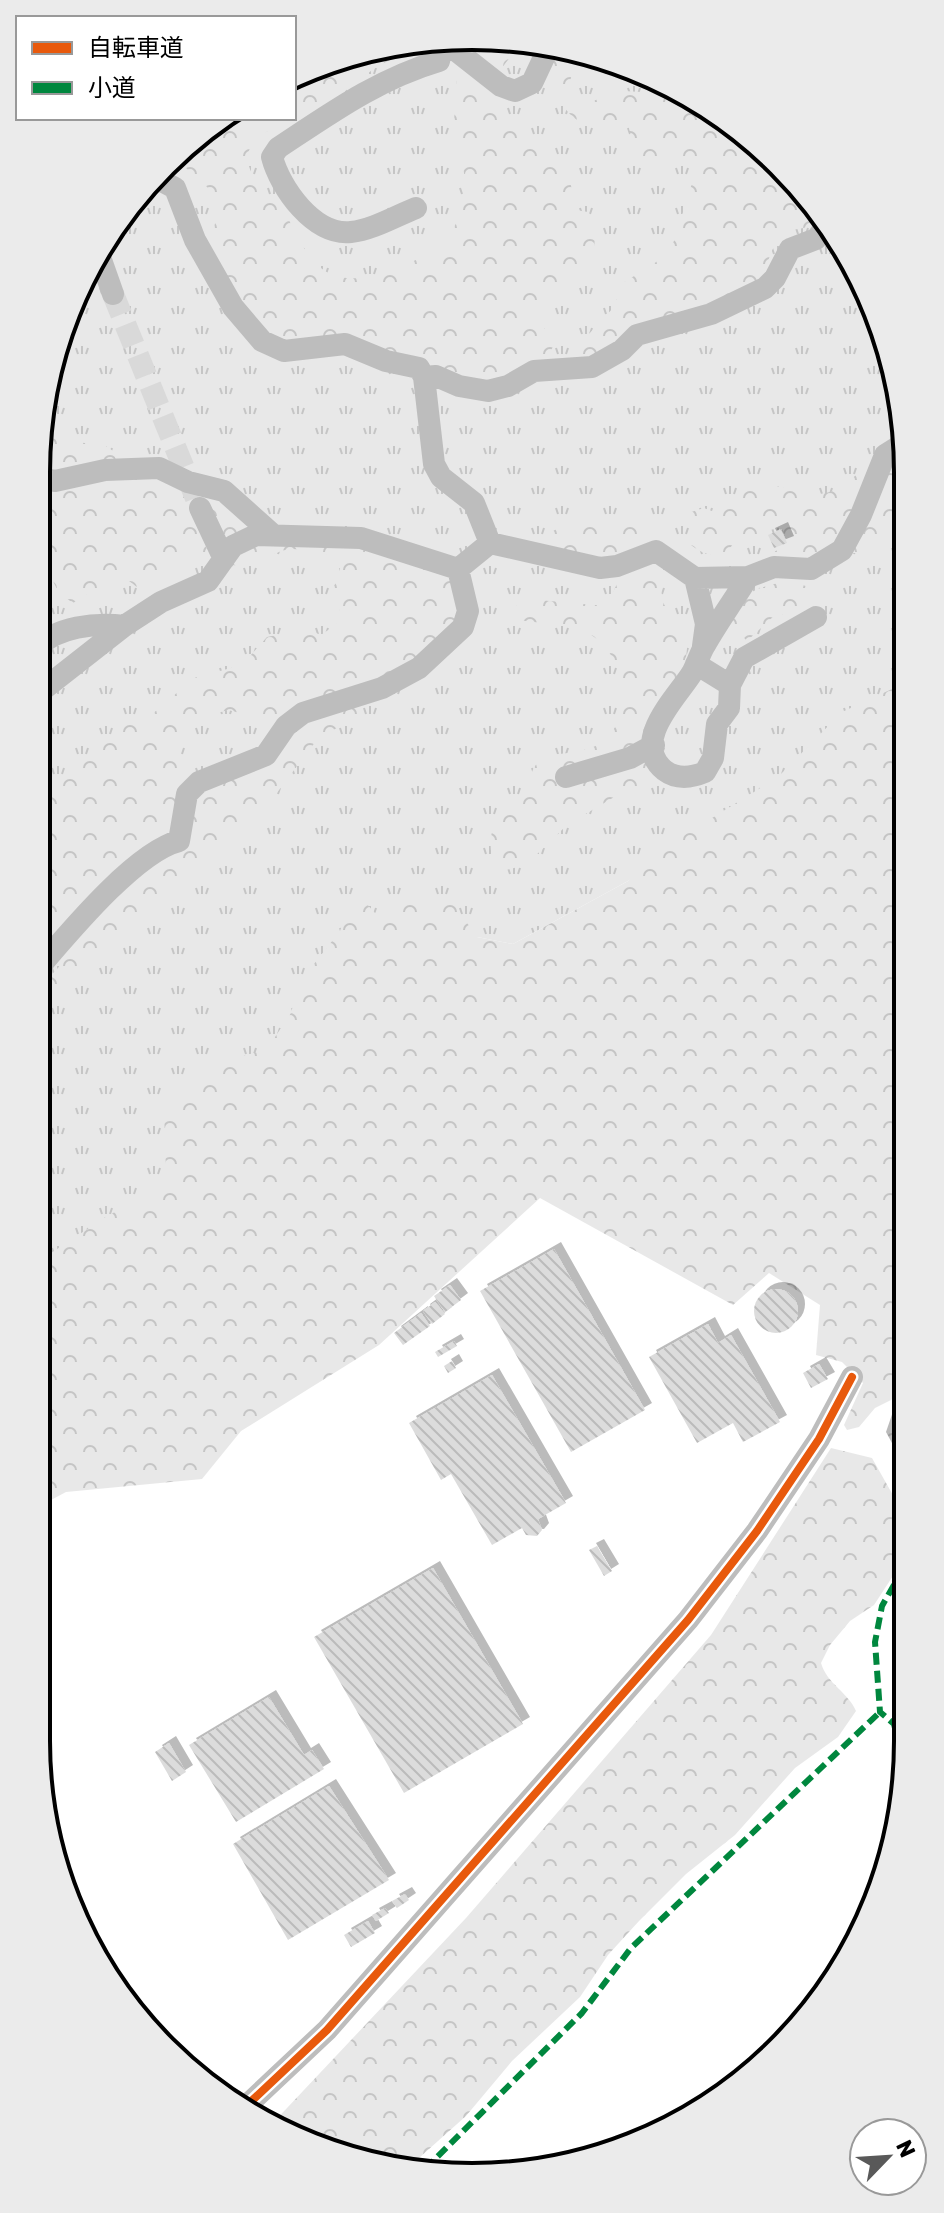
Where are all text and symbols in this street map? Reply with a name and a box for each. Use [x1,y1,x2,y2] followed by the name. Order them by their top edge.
[16,16,296,120] legend
[88,34,184,62] text: 自転車道
[88,74,136,102] text: 小道
[848,2117,928,2197] north arrow
[890,2136,921,2162] text: N

